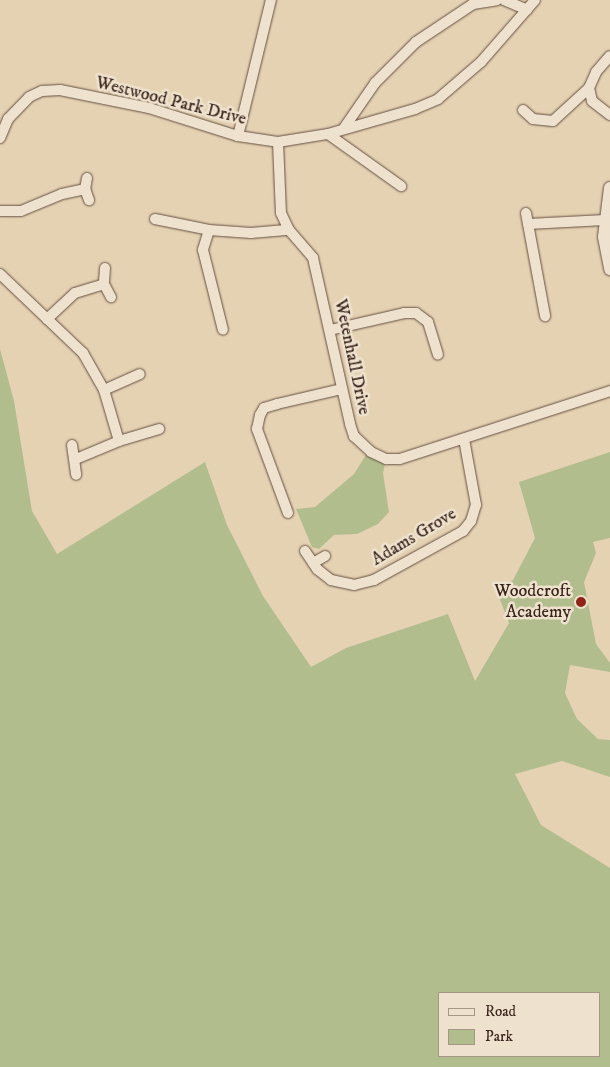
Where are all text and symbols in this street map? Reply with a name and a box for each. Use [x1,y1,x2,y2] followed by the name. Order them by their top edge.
[94,72,248,130] street label: Westwood Park Drive
[329,297,375,417] street label: Wetenhall Drive
[368,503,460,571] street label: Adams Grove
[494,581,571,624] place label: Woodcroft Academy
[575,596,587,608] marker: Woodcroft Academy
[438,992,600,1057] legend
[485,1002,516,1021] text: Road
[485,1027,513,1046] text: Park

